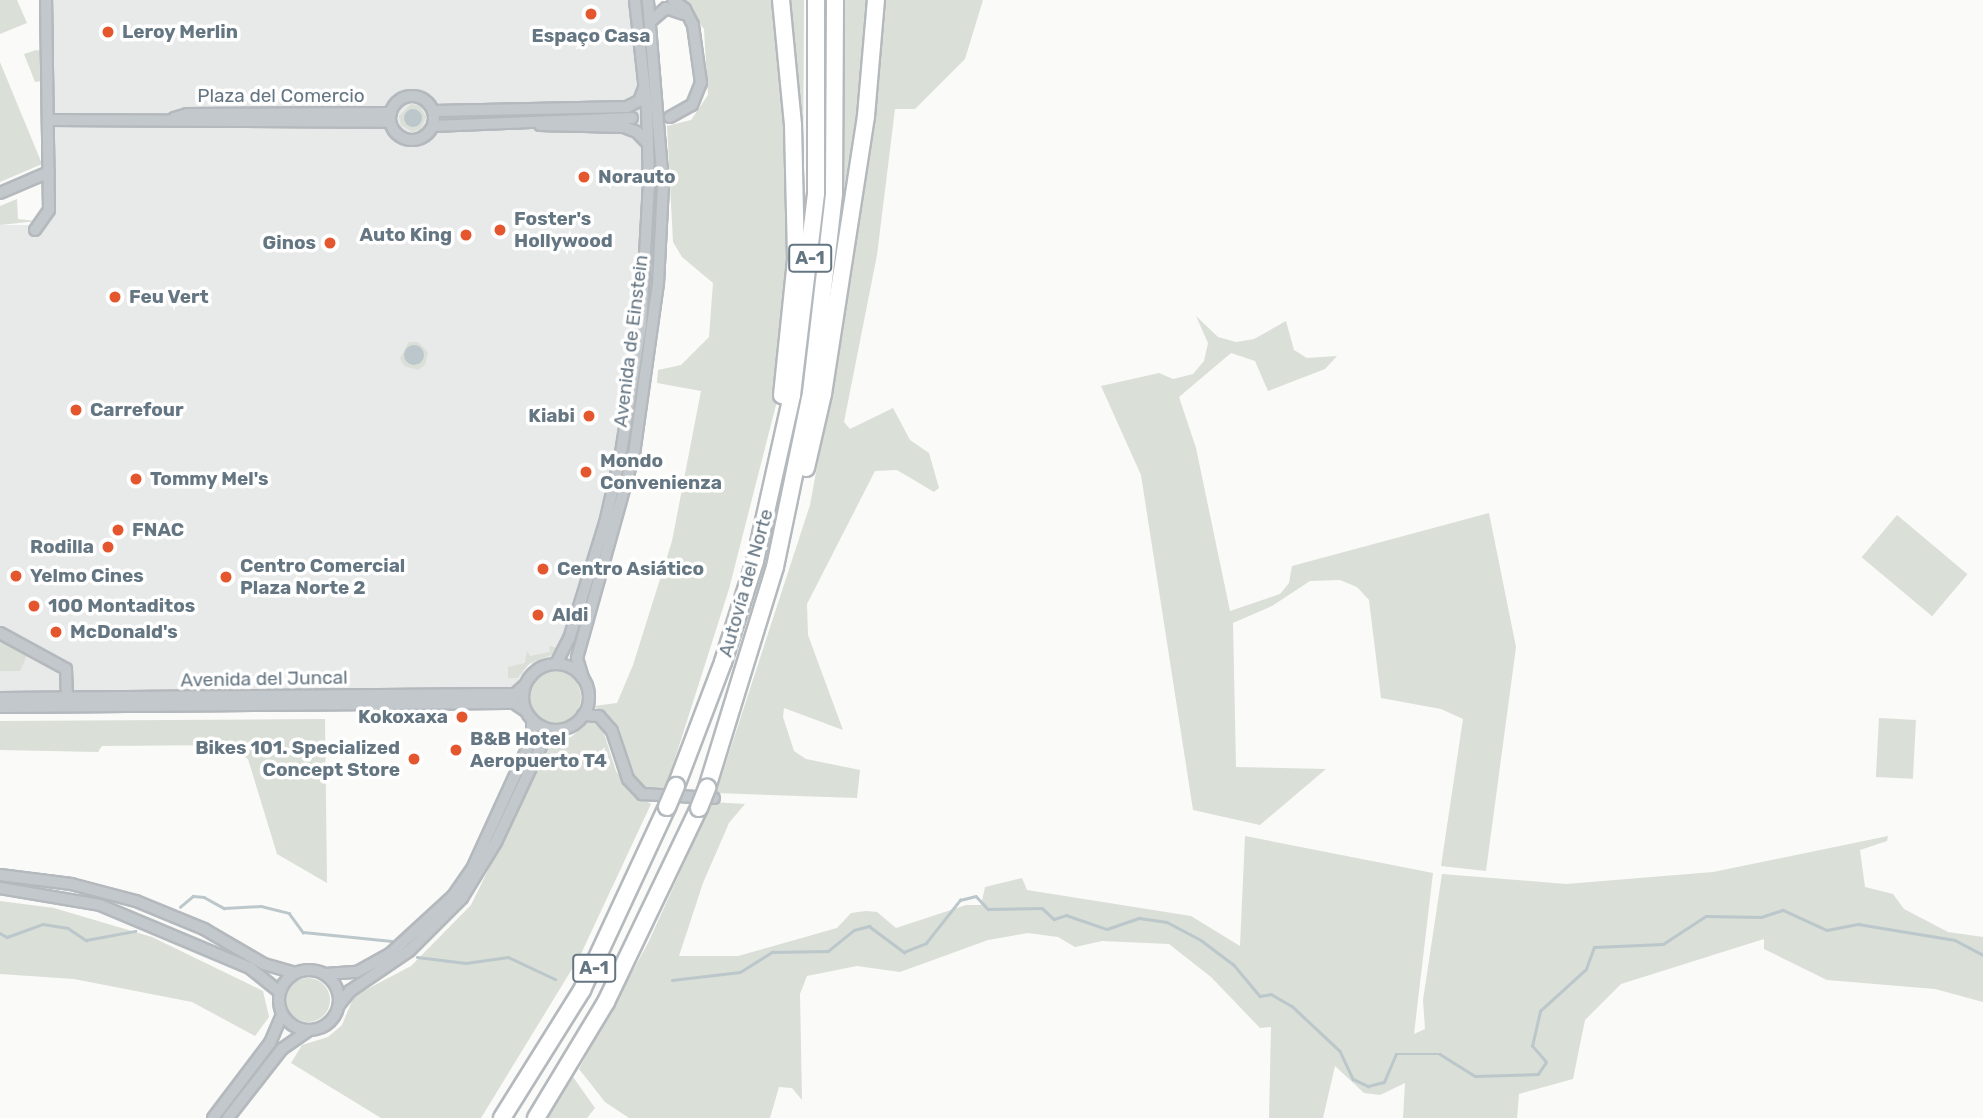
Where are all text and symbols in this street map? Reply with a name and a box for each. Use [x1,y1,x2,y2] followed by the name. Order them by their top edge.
[583,6,599,22] marker: Espaço Casa
[122,21,238,43] place label: Leroy Merlin
[100,24,116,40] marker: Leroy Merlin
[532,25,650,47] place label: Espaço Casa
[197,85,365,107] street label: Plaza del Comercio
[598,166,676,188] place label: Norauto
[576,169,592,185] marker: Norauto
[514,208,613,252] place label: Foster's Hollywood
[492,222,508,238] marker: Foster's Hollywood
[360,224,452,246] place label: Auto King
[458,227,474,243] marker: Auto King
[263,232,316,254] place label: Ginos
[322,235,338,251] marker: Ginos
[787,244,833,272] road number: A-1
[609,253,653,429] street label: Avenida de Einstein
[129,286,209,308] place label: Feu Vert
[107,289,123,305] marker: Feu Vert
[90,399,184,421] place label: Carrefour
[68,402,84,418] marker: Carrefour
[528,405,575,427] place label: Kiabi
[581,408,597,424] marker: Kiabi
[600,450,722,494] place label: Mondo Convenienza
[578,464,594,480] marker: Mondo Convenienza
[150,468,269,490] place label: Tommy Mel's
[128,471,144,487] marker: Tommy Mel's
[714,506,778,660] street label: Autovía del Norte
[132,519,184,541] place label: FNAC
[110,522,126,538] marker: FNAC
[30,536,94,558] place label: Rodilla
[100,539,116,555] marker: Rodilla
[240,555,405,599] place label: Centro Comercial Plaza Norte 2
[557,558,705,580] place label: Centro Asiático
[535,561,551,577] marker: Centro Asiático
[30,565,144,587] place label: Yelmo Cines
[8,568,24,584] marker: Yelmo Cines
[218,569,234,585] marker: Centro Comercial Plaza Norte 2
[48,595,195,617] place label: 100 Montaditos
[26,598,42,614] marker: 100 Montaditos
[552,604,588,626] place label: Aldi
[530,607,546,623] marker: Aldi
[70,621,178,643] place label: McDonald's
[48,624,64,640] marker: McDonald's
[180,666,348,692] street label: Avenida del Juncal
[358,706,448,728] place label: Kokoxaxa
[454,709,470,725] marker: Kokoxaxa
[470,728,607,772] place label: B&B Hotel Aeropuerto T4
[195,737,400,781] place label: Bikes 101. Specialized Concept Store
[448,742,464,758] marker: B&B Hotel Aeropuerto T4
[406,751,422,767] marker: Bikes 101. Specialized Concept Store
[571,953,617,982] road number: A-1

